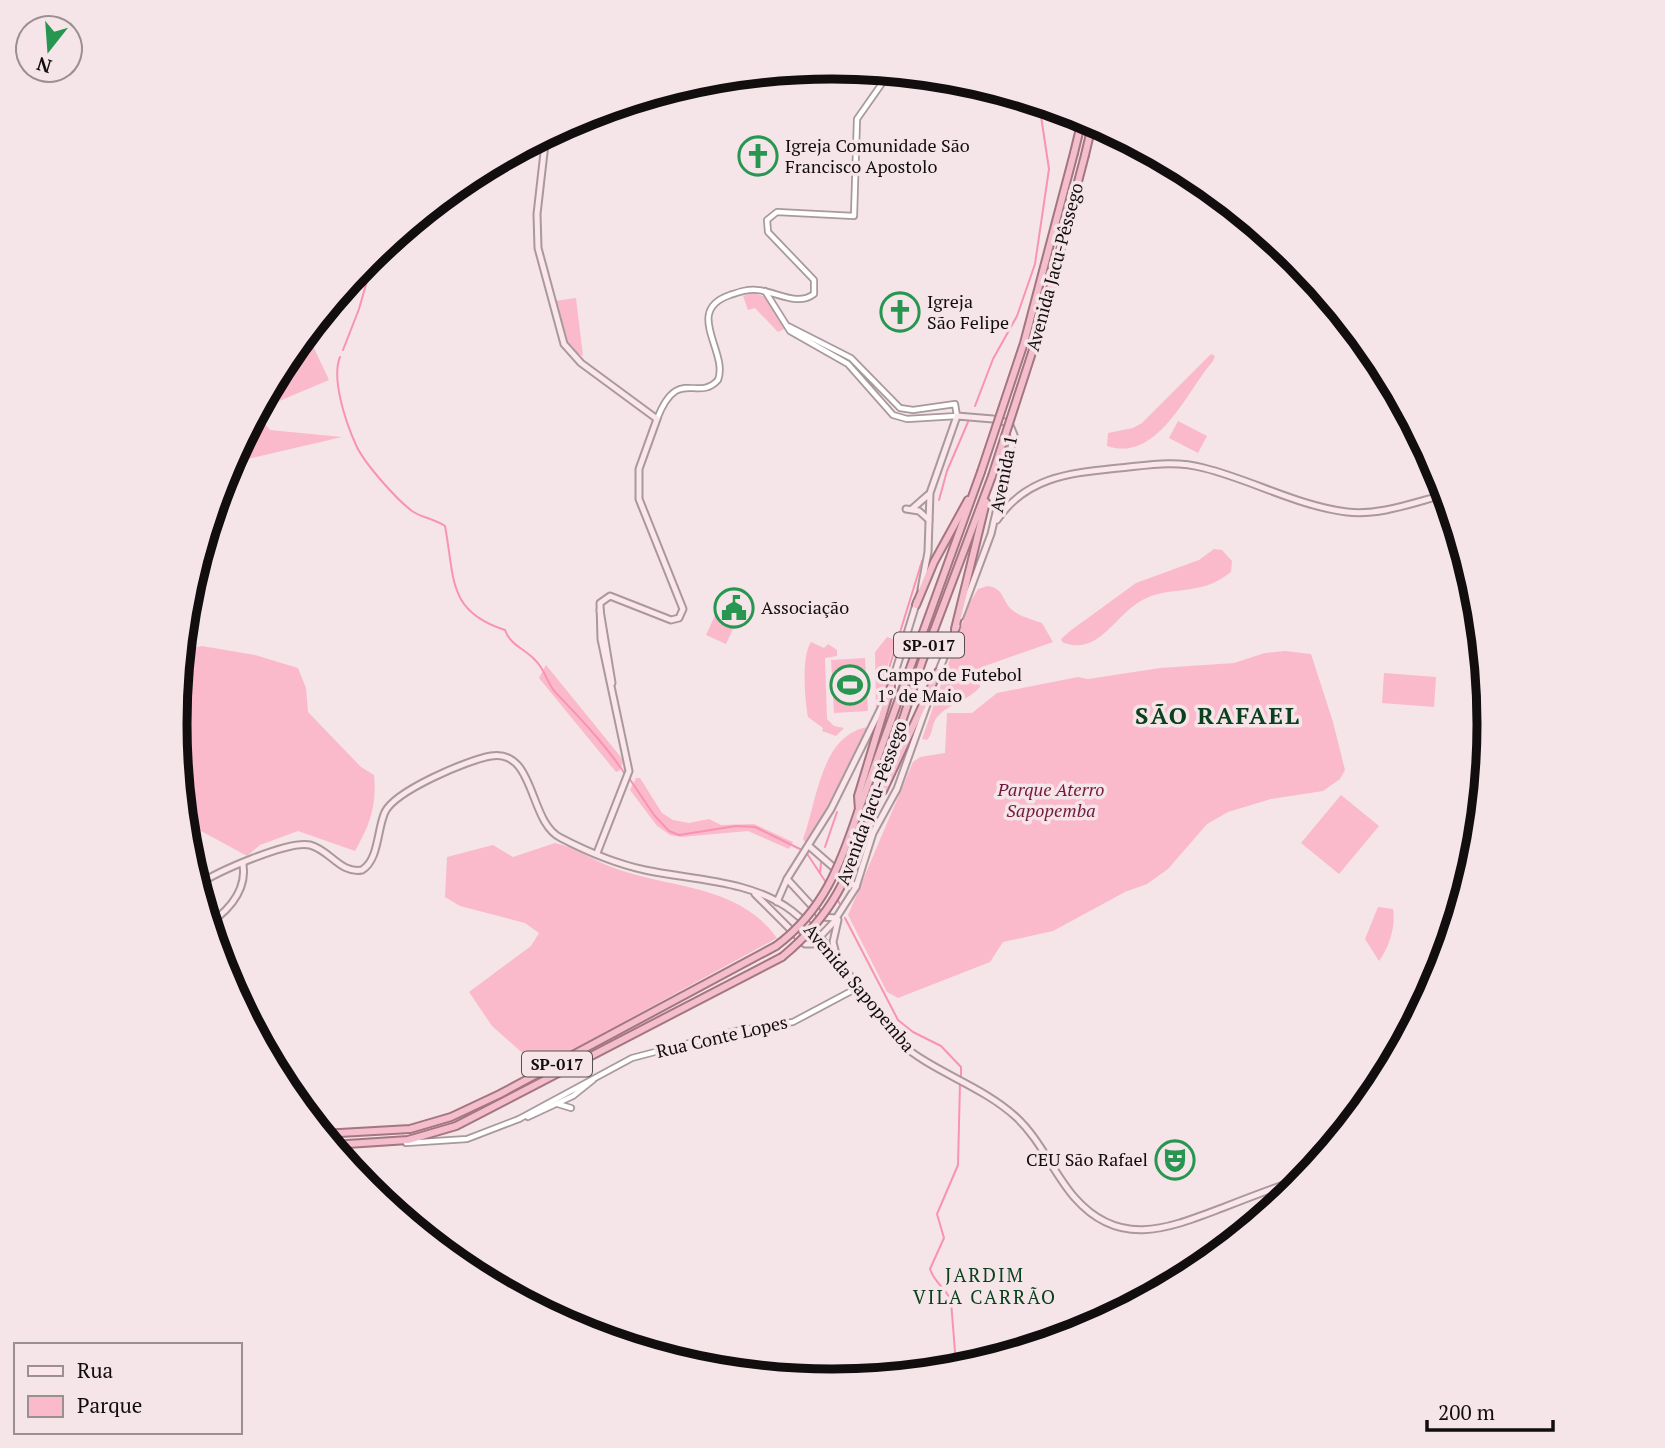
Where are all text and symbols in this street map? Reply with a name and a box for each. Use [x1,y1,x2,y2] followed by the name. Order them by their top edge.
[14,14,84,84] north arrow
[33,52,54,80] text: N
[785,133,970,178] place label: Igreja Comunidade São Francisco Apostolo
[737,135,779,177] church icon: Igreja Comunidade São Francisco Apostolo
[1020,180,1088,354] street label: Avenida Jacu-Pêssego
[927,289,1009,334] place label: Igreja São Felipe
[879,291,921,333] church icon: Igreja São Felipe
[984,433,1022,514] street label: Avenida 1
[713,587,755,629] public building icon: Associação
[761,595,849,619] place label: Associação
[894,632,964,658] road number: SP-017
[877,662,1022,707] place label: Campo de Futebol 1° de Maio
[829,664,871,706] sports icon: Campo de Futebol 1° de Maio
[1135,699,1301,731] district label: SÃO RAFAEL
[830,717,912,888] street label: Avenida Jacu-Pêssego
[996,777,1105,822] park label: Parque Aterro Sapopemba
[799,918,921,1057] street label: Avenida Sapopemba
[654,1009,790,1063] street label: Rua Conte Lopes
[522,1052,592,1076] road number: SP-017
[1154,1139,1196,1181] theatre icon: CEU São Rafael
[1026,1147,1148,1171] place label: CEU São Rafael
[913,1262,1057,1309] district label: JARDIM VILA CARRÃO
[14,1343,242,1434] legend
[77,1356,113,1384] text: Rua
[1427,1388,1553,1432] scale bar
[77,1391,142,1419] text: Parque
[1438,1398,1495,1426] text: 200 m

